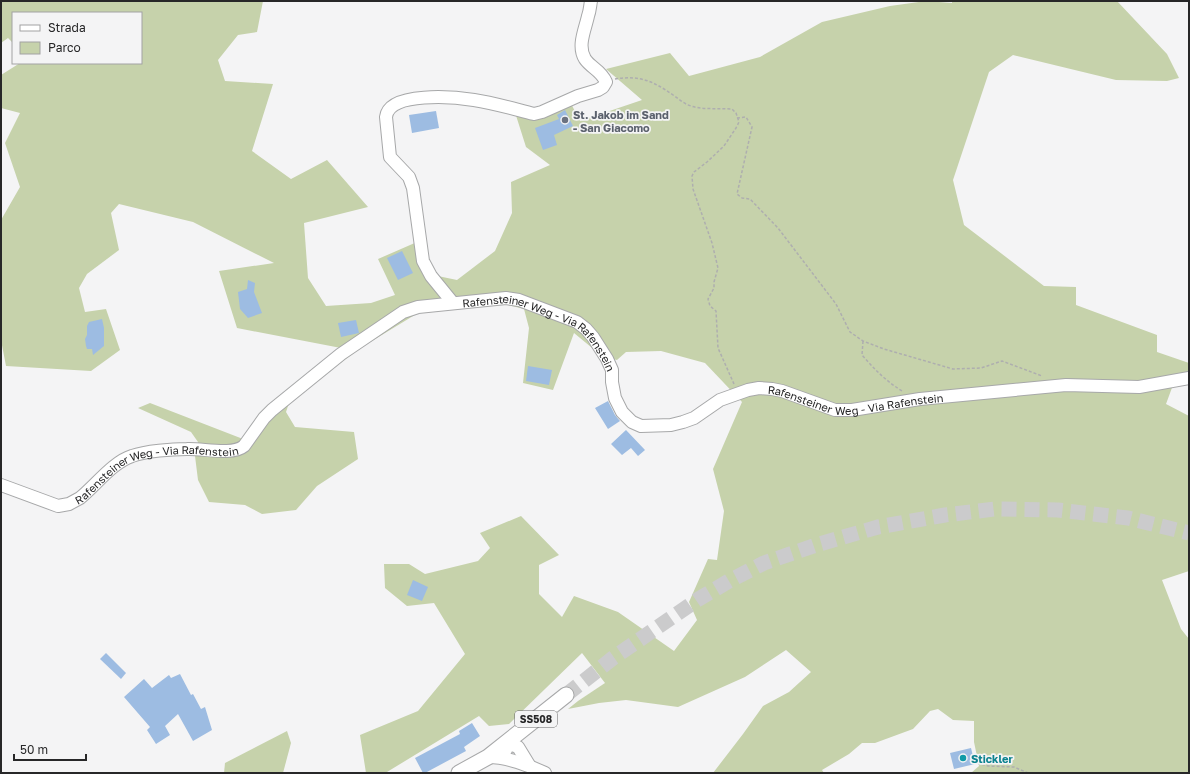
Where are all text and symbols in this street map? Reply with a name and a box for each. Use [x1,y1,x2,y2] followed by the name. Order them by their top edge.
[12,12,142,64] legend
[48,20,86,35] text: Strada
[48,40,81,55] text: Parco
[573,108,669,134] place label: St. Jakob im Sand - San Giacomo
[560,115,570,125] marker: St. Jakob im Sand - San Giacomo
[461,291,618,373] street label: Rafensteiner Weg - Via Rafenstein
[767,382,944,417] street label: Rafensteiner Weg - Via Rafenstein
[72,442,240,506] street label: Rafensteiner Weg - Via Rafenstein
[515,711,557,727] road number: SS508
[14,736,86,762] scale bar
[20,742,48,757] text: 50 m
[971,752,1013,765] place label: Stickler
[958,753,968,763] marker: Stickler

